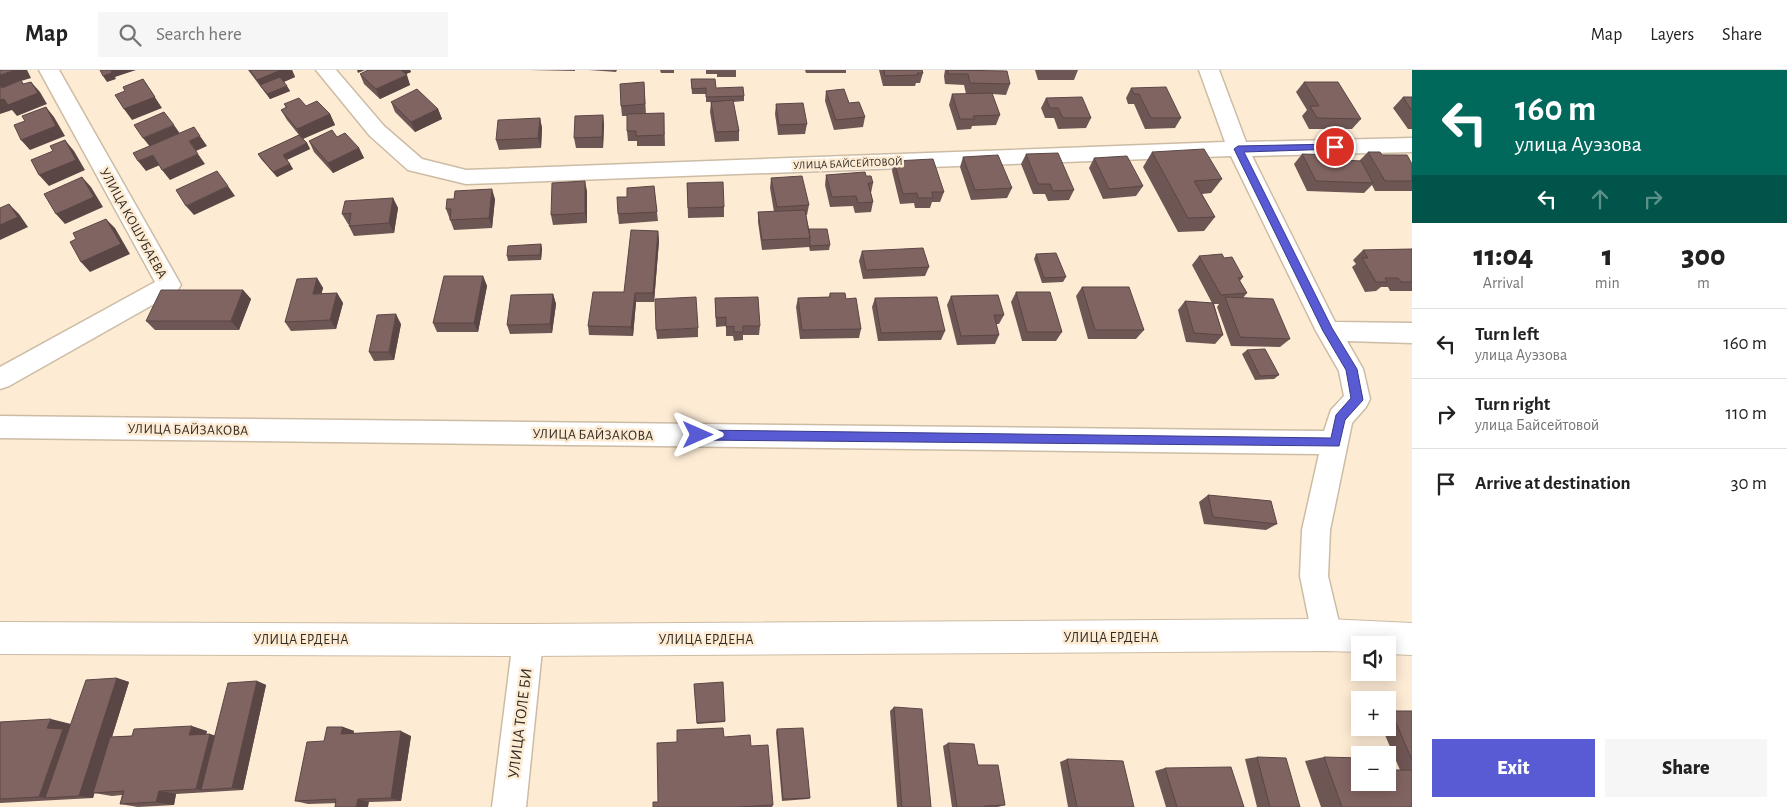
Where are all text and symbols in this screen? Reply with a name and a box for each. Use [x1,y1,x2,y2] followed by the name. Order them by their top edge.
[98,12,448,57] search box
[116,21,144,49] icon: search
[25,22,68,46] text: Map
[156,25,242,44] text: Search here
[1591,26,1622,44] text: Map
[1650,26,1694,44] text: Layers
[1722,26,1762,44] text: Share
[1432,90,1497,155] icon: left
[1515,92,1596,127] text: 160 m
[1314,126,1356,168] pin
[1321,133,1349,161] icon: arrive
[1515,133,1642,155] text: улица Ауэзова
[793,156,903,171] street label: УЛИЦА БАЙСЕЙТОВОЙ
[97,166,169,281] street label: УЛИЦА КОШУБАЕВА
[1533,185,1561,213] icon: left
[1586,185,1614,213] icon: ahead
[1639,185,1667,213] icon: right
[1473,241,1533,271] text: 11:04
[1602,241,1613,271] text: 1
[1681,241,1726,271] text: 300
[1483,275,1524,291] text: Arrival
[1595,275,1620,291] text: min
[1697,275,1710,291] text: m
[1475,325,1539,344] text: Turn left
[1432,330,1460,358] icon: left
[1723,334,1767,353] text: 160 m
[1475,347,1567,363] text: улица Ауэзова
[1475,395,1550,414] text: Turn right
[1432,400,1460,428] icon: right
[1726,404,1767,423] text: 110 m
[671,408,723,460] position arrow
[1475,417,1599,433] text: улица Байсейтовой
[127,421,249,438] street label: УЛИЦА БАЙЗАКОВА
[532,426,654,443] street label: УЛИЦА БАЙЗАКОВА
[1432,470,1460,498] icon: arrive
[1475,474,1631,493] text: Arrive at destination
[1731,474,1767,493] text: 30 m
[1064,631,1158,645] street label: УЛИЦА ЕРДЕНА
[254,633,348,647] street label: УЛИЦА ЕРДЕНА
[659,633,753,647] street label: УЛИЦА ЕРДЕНА
[1351,636,1396,791] map controls
[1351,636,1396,681] button: sound
[505,667,535,779] street label: УЛИЦА ТОЛЕ БИ
[1351,691,1396,736] button: +
[1432,739,1595,797] button: Exit
[1605,739,1767,797] button: Share
[1351,746,1396,791] button: −

